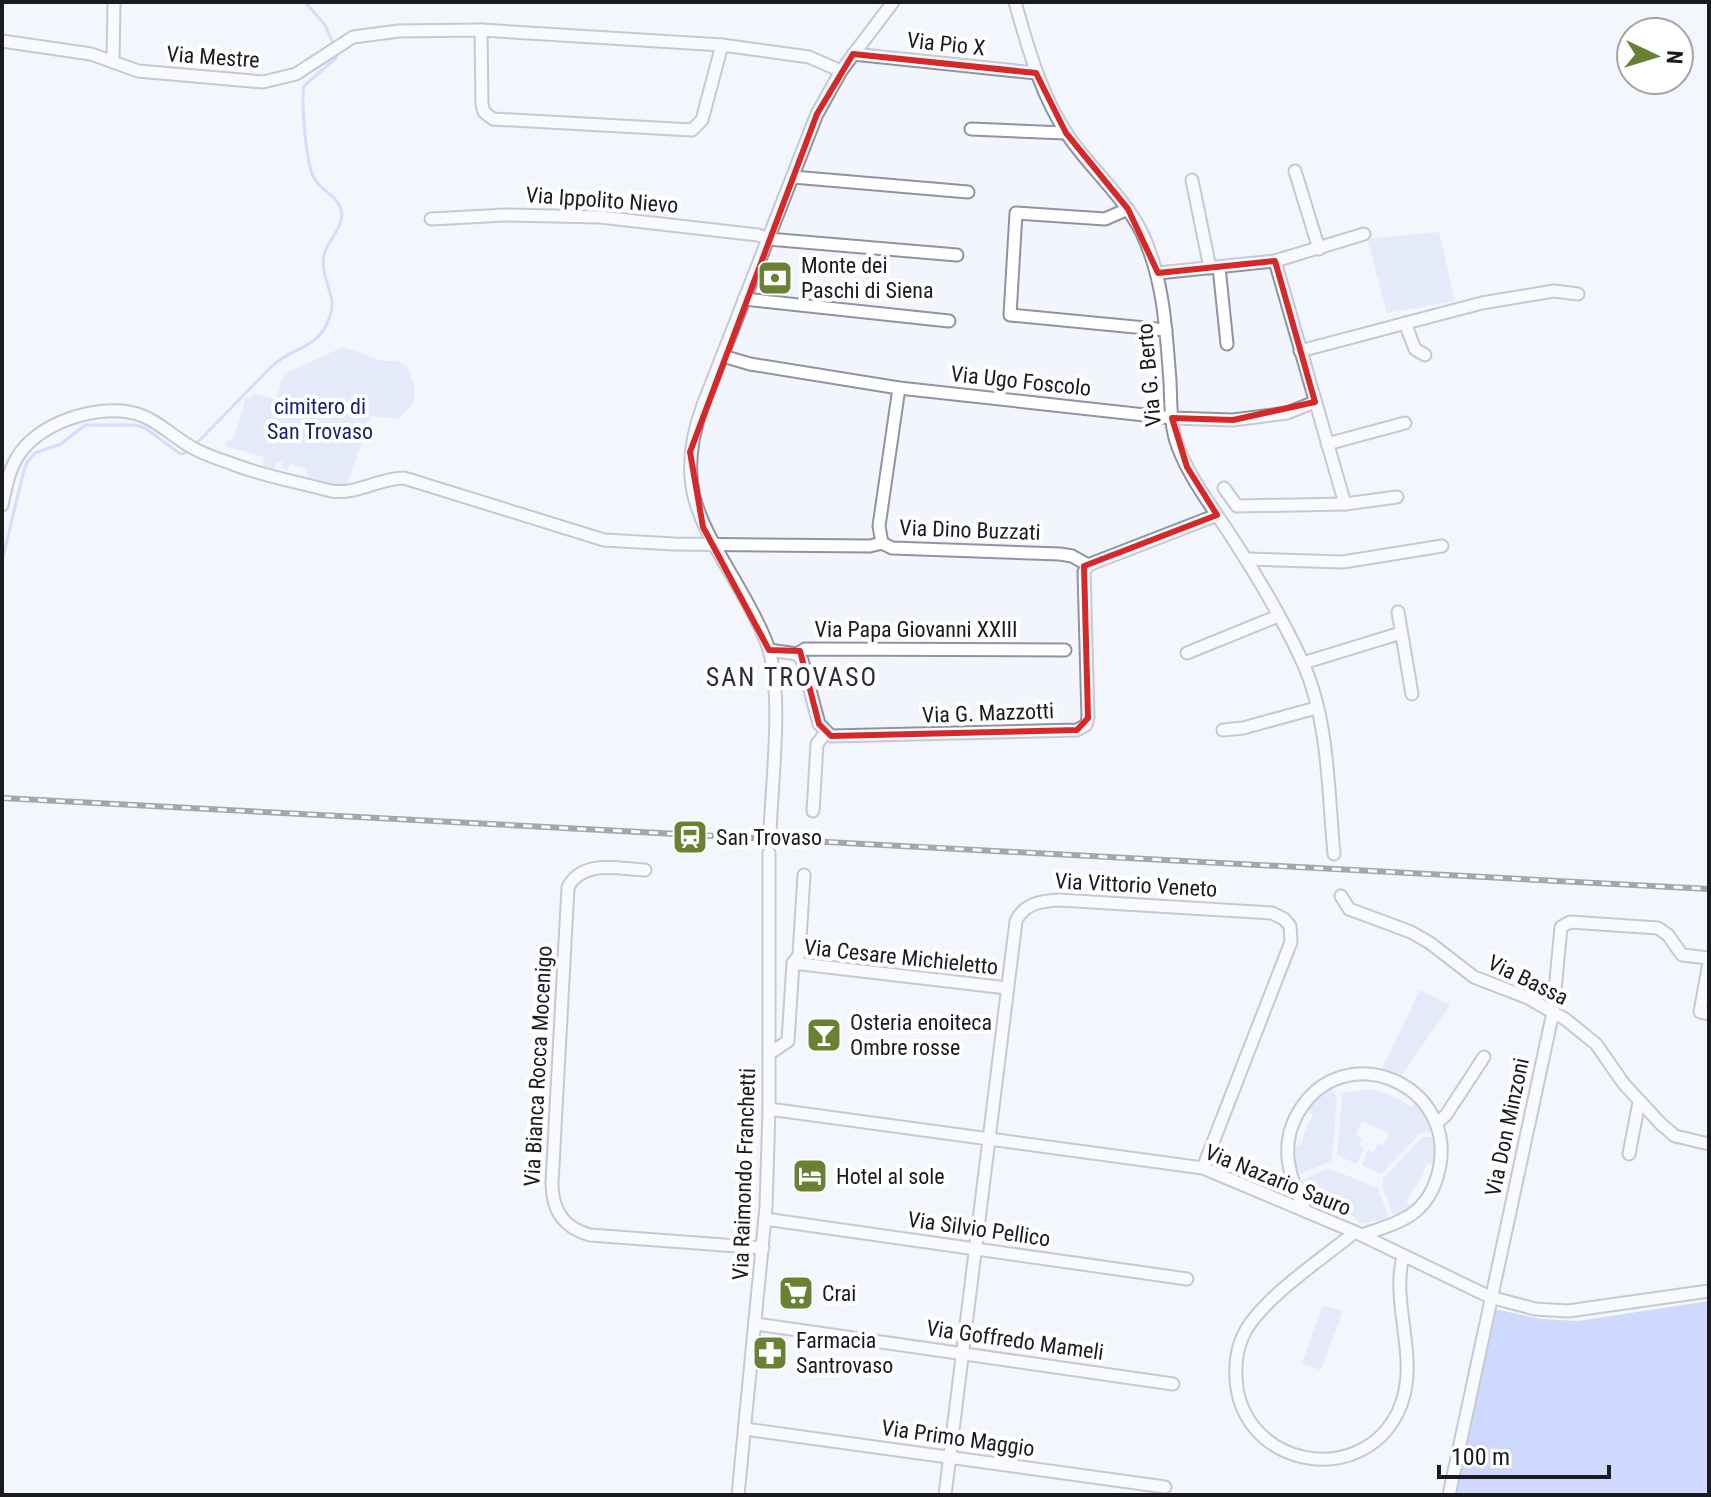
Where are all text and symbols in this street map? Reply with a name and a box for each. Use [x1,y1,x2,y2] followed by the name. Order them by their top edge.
[1615,16,1695,96] north arrow
[906,27,986,61] street label: Via Pio X
[166,41,260,73] street label: Via Mestre
[1662,50,1687,65] text: N
[525,182,679,218] street label: Via Ippolito Nievo
[801,253,934,303] place label: Monte dei Paschi di Siena
[756,259,794,297] bank icon: Monte dei Paschi di Siena
[1132,322,1166,428] street label: Via G. Berto
[950,361,1092,401] street label: Via Ugo Foscolo
[267,394,373,444] park label: cimitero di San Trovaso
[899,515,1041,545] street label: Via Dino Buzzati
[815,617,1017,642] street label: Via Papa Giovanni XXIII
[706,662,878,692] district label: SAN TROVASO
[921,698,1055,728] street label: Via G. Mazzotti
[671,818,709,856] station icon: San Trovaso
[716,825,822,850] place label: San Trovaso
[1054,868,1218,902] street label: Via Vittorio Veneto
[803,934,999,980] street label: Via Cesare Michieletto
[519,945,557,1187] street label: Via Bianca Rocca Mocenigo
[1484,950,1572,1010] street label: Via Bassa
[850,1010,992,1060] place label: Osteria enoiteca Ombre rosse
[805,1016,843,1054] bar icon: Osteria enoiteca Ombre rosse
[1480,1056,1534,1198] street label: Via Don Minzoni
[728,1067,760,1281] street label: Via Raimondo Franchetti
[1201,1139,1355,1221] street label: Via Nazario Sauro
[791,1157,829,1195] hotel icon: Hotel al sole
[836,1164,945,1189] place label: Hotel al sole
[906,1207,1052,1251] street label: Via Silvio Pellico
[777,1274,815,1312] supermarket icon: Crai
[822,1281,856,1306] place label: Crai
[925,1315,1105,1365] street label: Via Goffredo Mameli
[796,1328,893,1378] place label: Farmacia Santrovaso
[751,1334,789,1372] pharmacy icon: Farmacia Santrovaso
[880,1415,1036,1461] street label: Via Primo Maggio
[1439,1429,1609,1479] scale bar
[1451,1443,1510,1471] text: 100 m

